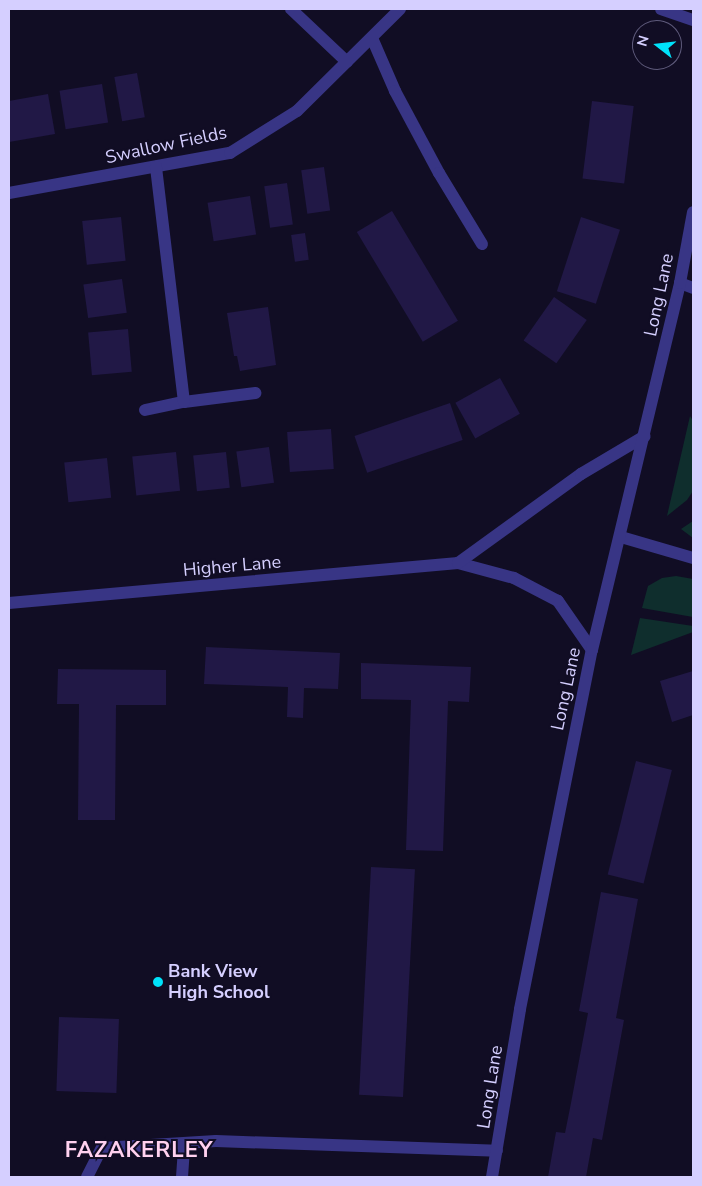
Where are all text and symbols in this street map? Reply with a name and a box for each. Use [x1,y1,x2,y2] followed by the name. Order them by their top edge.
[632,20,682,70] north arrow
[632,33,654,49] text: N
[103,122,229,168] street label: Swallow Fields
[640,252,678,338] street label: Long Lane
[182,551,282,581] street label: Higher Lane
[547,646,585,732] street label: Long Lane
[168,961,270,1004] place label: Bank View High School
[152,976,164,988] marker: Bank View High School
[473,1044,507,1130] street label: Long Lane
[63,1138,215,1164] district label: FAZAKERLEY

